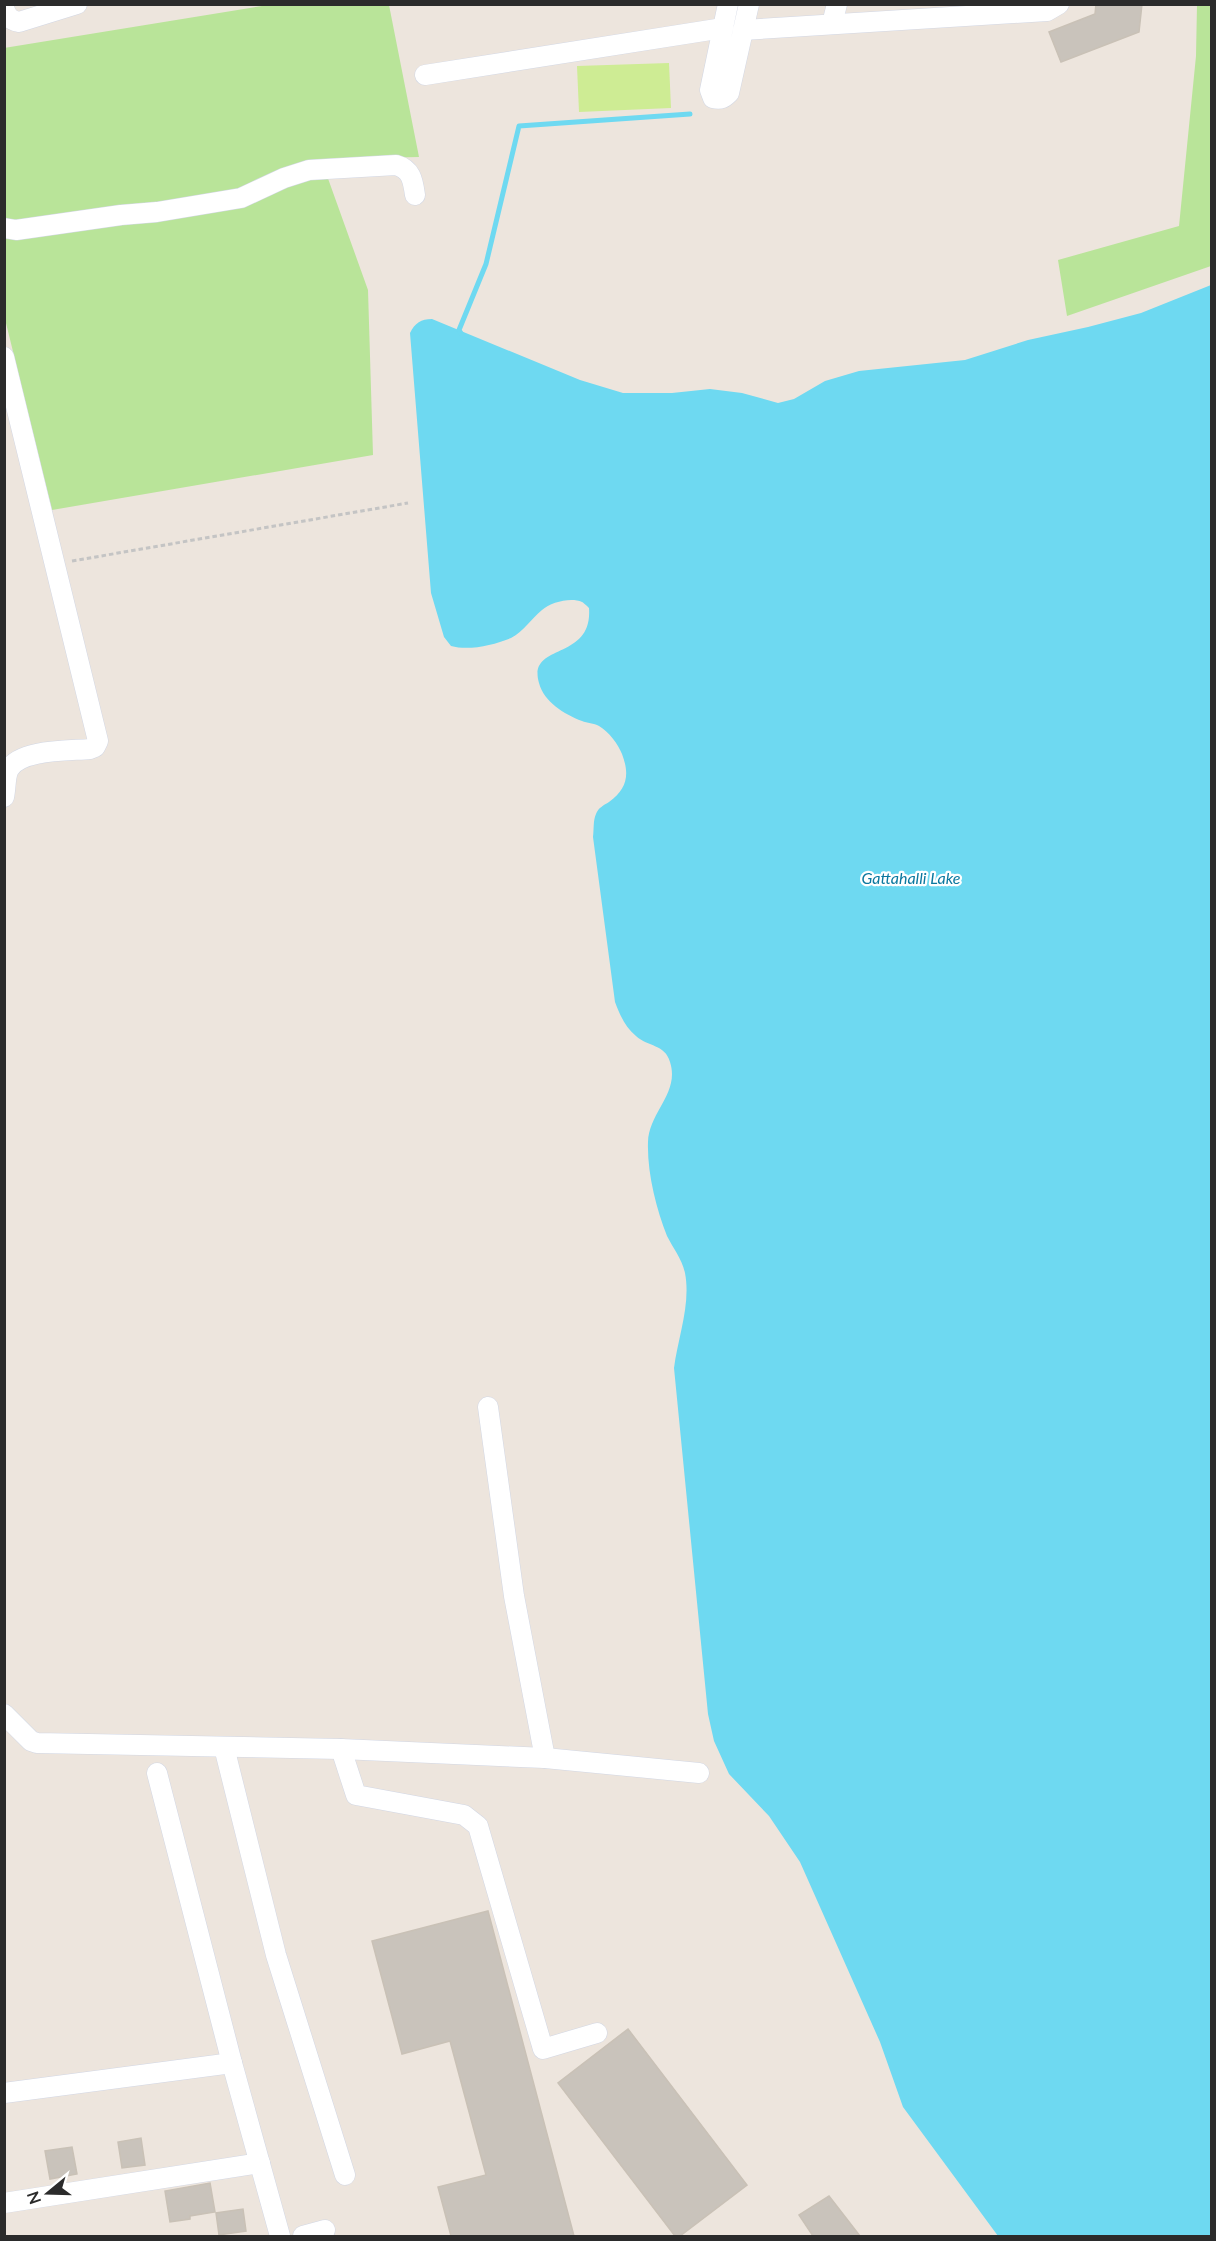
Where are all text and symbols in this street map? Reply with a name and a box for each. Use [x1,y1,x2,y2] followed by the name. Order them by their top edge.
[861,868,961,887] water label: Gattahalli Lake
[18,2163,78,2223] north arrow
[22,2189,44,2207] text: N

